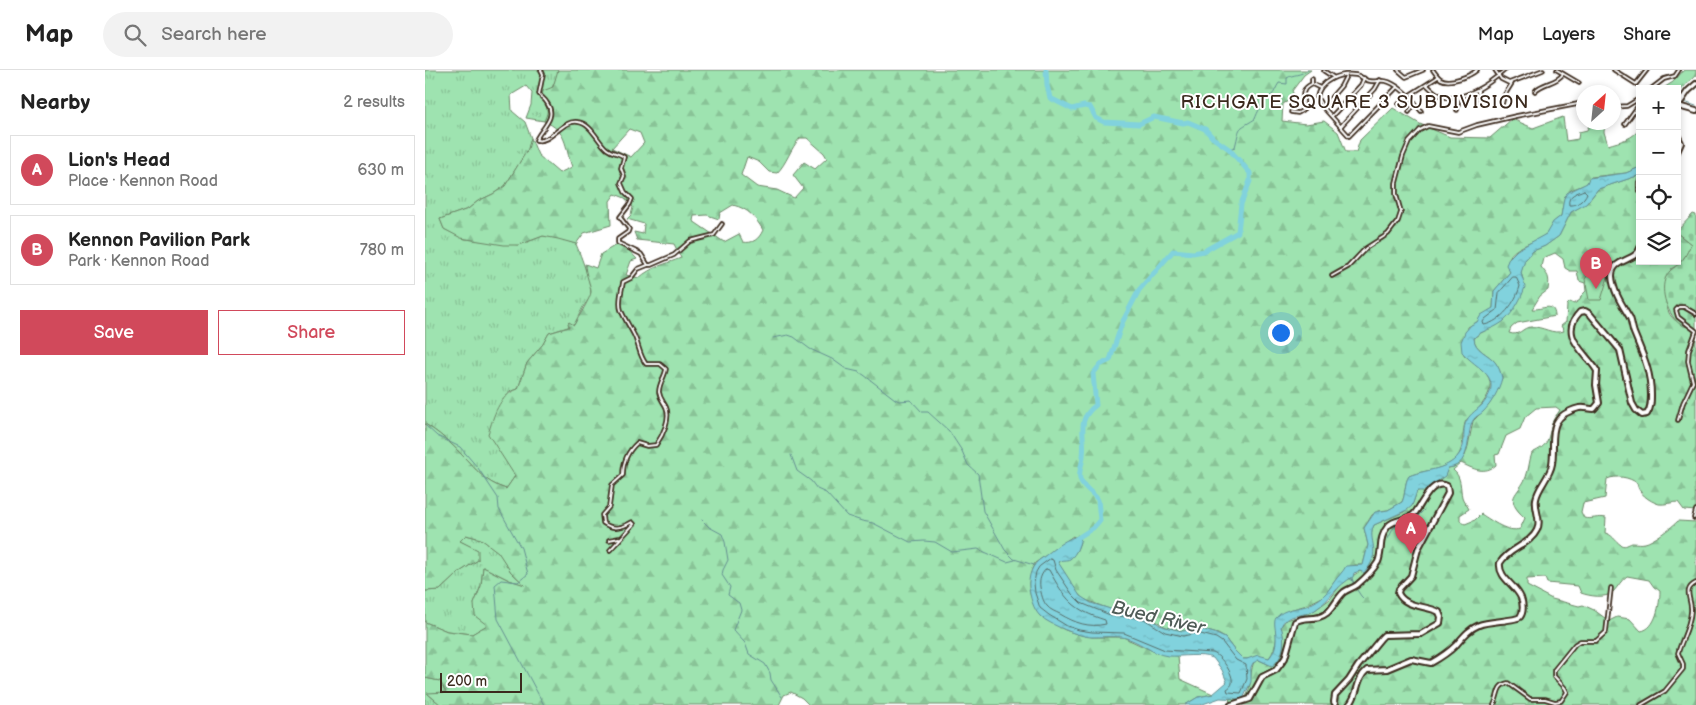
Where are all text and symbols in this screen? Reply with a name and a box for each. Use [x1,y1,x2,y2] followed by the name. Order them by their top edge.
[103,12,453,57] search box
[25,20,73,49] text: Map
[121,21,149,49] icon: search
[161,23,267,46] text: Search here
[1478,24,1514,45] text: Map
[1542,24,1595,45] text: Layers
[1623,24,1671,45] text: Share
[1576,85,1621,130] north arrow
[1636,85,1681,265] map controls
[1636,85,1681,130] button: +
[20,90,90,115] text: Nearby
[1181,91,1529,114] district label: RICHGATE SQUARE 3 SUBDIVISION
[343,93,405,112] text: 2 results
[1636,130,1681,175] button: −
[68,149,170,172] text: Lion's Head
[32,161,42,180] text: A
[357,161,404,180] text: 630 m
[68,172,218,191] text: Place · Kennon Road
[1636,175,1681,220] button: locate
[1636,220,1681,265] button: layers
[68,229,250,252] text: Kennon Pavilion Park
[31,241,43,260] text: B
[360,241,404,260] text: 780 m
[1580,248,1612,289] pin: B
[68,252,209,271] text: Park · Kennon Road
[20,310,208,355] button: Save
[218,310,405,355] button: Share
[1268,320,1294,346] your location
[1395,513,1427,554] pin: A
[1109,596,1208,640] water label: Bued River
[440,670,523,693] scale bar
[447,673,487,690] text: 200 m

